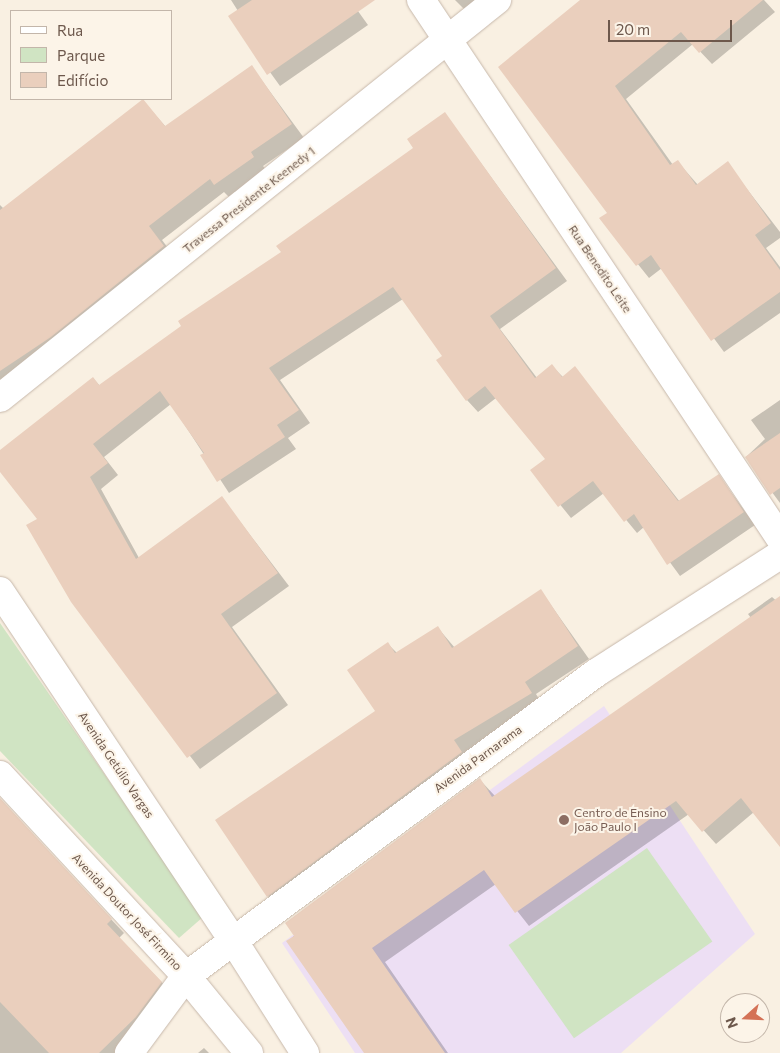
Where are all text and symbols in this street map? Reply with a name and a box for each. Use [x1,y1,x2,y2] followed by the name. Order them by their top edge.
[10,10,172,100] legend
[610,10,734,42] scale bar
[616,20,650,38] text: 20 m
[57,21,83,39] text: Rua
[57,46,105,64] text: Parque
[57,71,108,89] text: Edifício
[180,144,318,256] street label: Travessa Presidente Keenedy 1
[565,223,635,315] street label: Rua Benedito Leite
[75,709,157,821] street label: Avenida Getúlio Vargas
[431,722,525,796] street label: Avenida Parnarama
[574,806,667,834] place label: Centro de Ensino João Paulo I
[558,814,570,826] marker: Centro de Ensino João Paulo I
[69,851,185,973] street label: Avenida Doutor José Firmino
[720,993,770,1043] north arrow
[722,1015,741,1031] text: N

